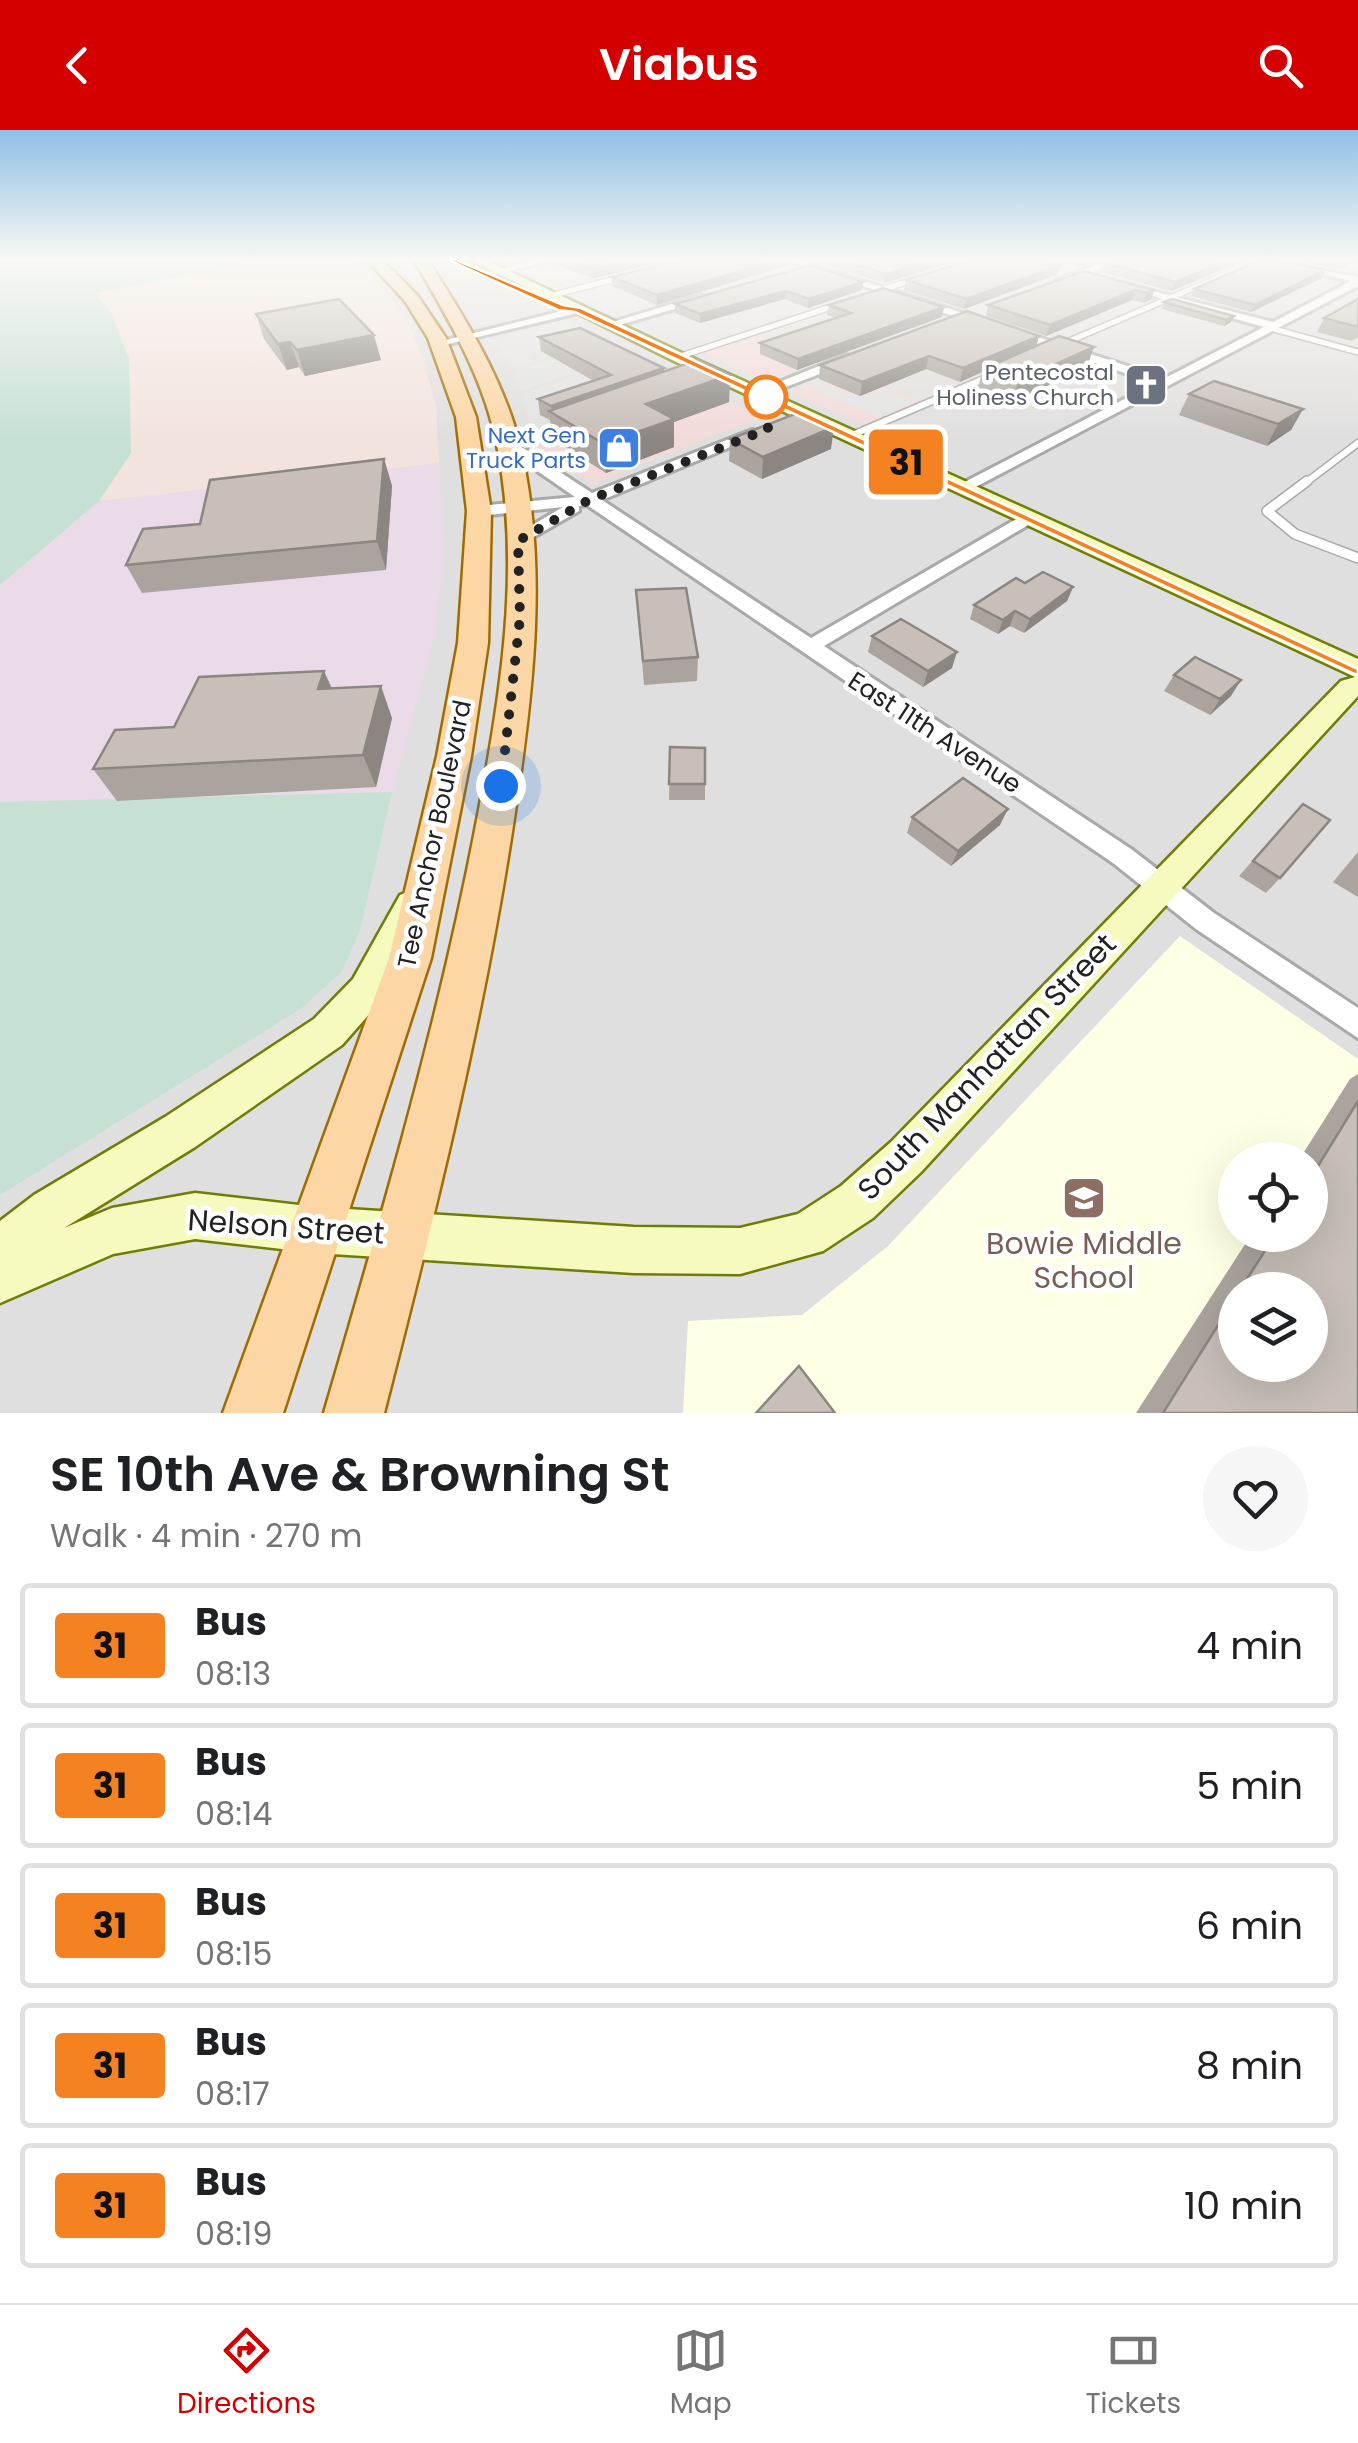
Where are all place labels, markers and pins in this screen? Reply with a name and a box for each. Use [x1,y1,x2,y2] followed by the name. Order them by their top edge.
[937,357,1114,413] place label: Pentecostal Holiness Church
[1123,362,1169,408] church icon: Pentecostal Holiness Church
[745,376,787,418] unlabelled marker
[466,420,586,476] place label: Next Gen Truck Parts
[596,425,642,471] shop icon: Next Gen Truck Parts
[1061,1175,1107,1221] school or university icon: Bowie Middle School
[986,1222,1182,1299] place label: Bowie Middle School

